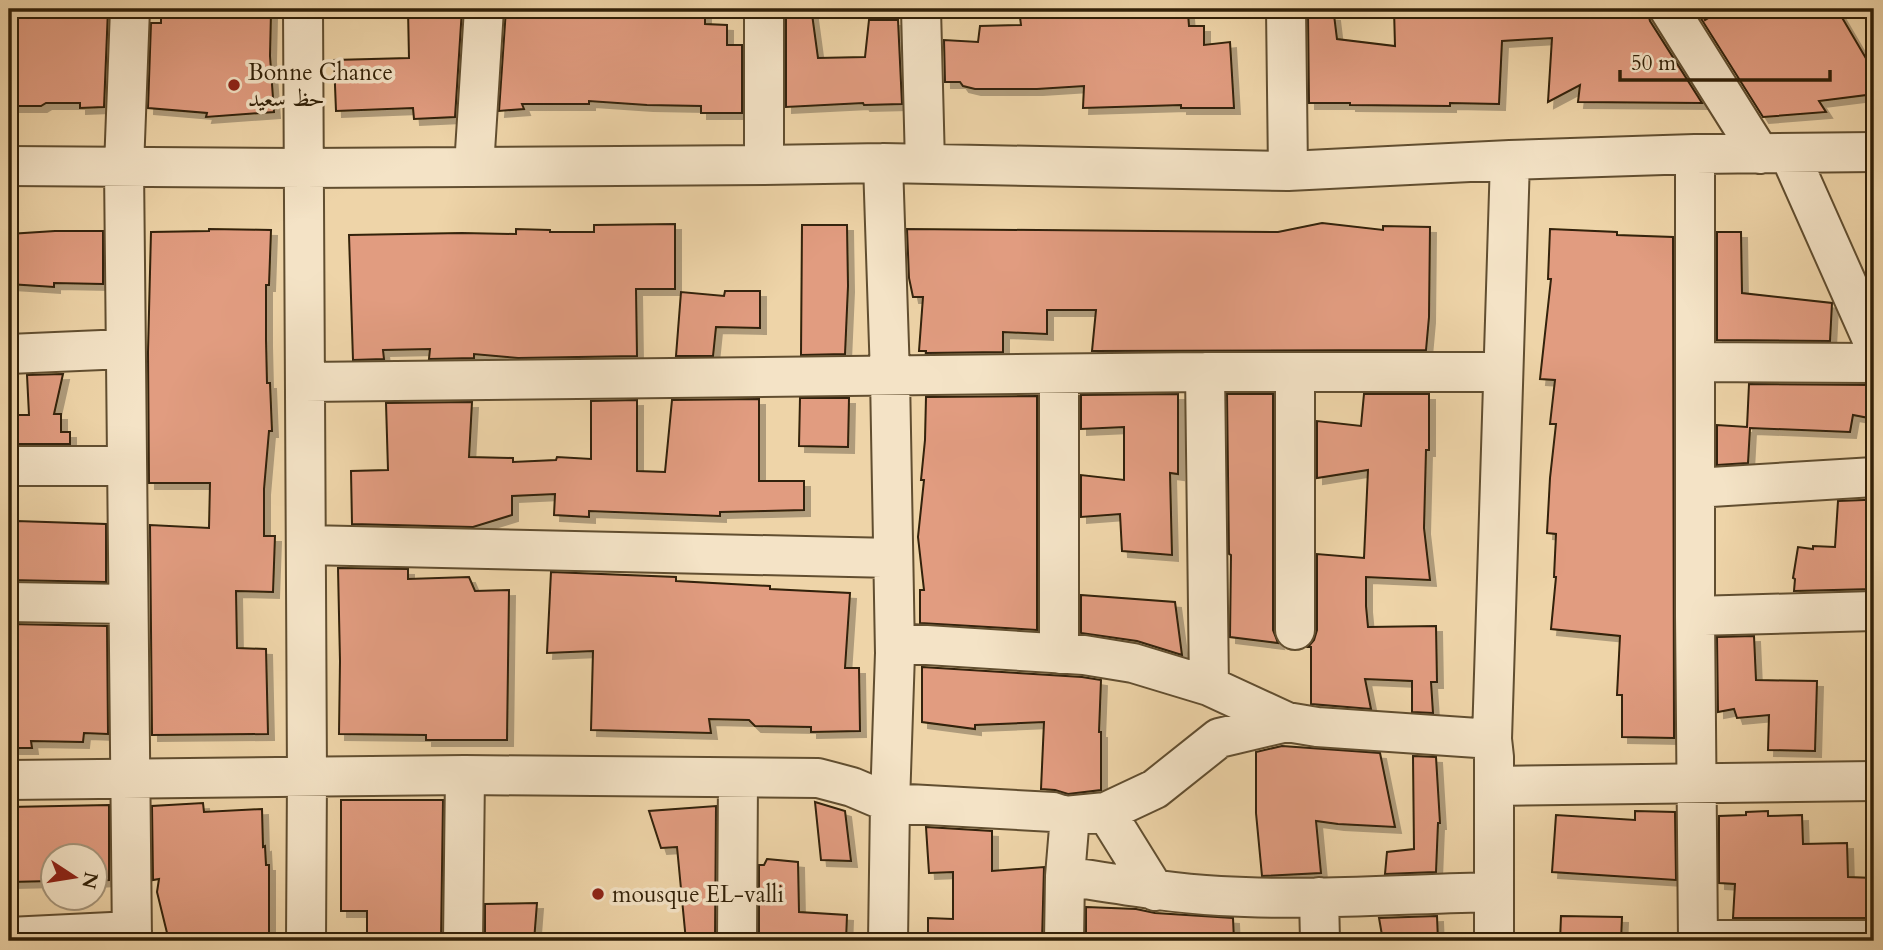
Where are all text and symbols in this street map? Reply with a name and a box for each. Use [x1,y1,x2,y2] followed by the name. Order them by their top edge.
[1620,38,1830,82] scale bar
[1631,49,1676,78] text: 50 m
[248,57,393,114] place label: Bonne Chance حظ سعيد
[226,77,242,93] marker: Bonne Chance حظ سعيد
[38,842,108,912] north arrow
[75,870,104,892] text: N
[612,879,784,910] place label: mousque EL-valli
[590,886,606,902] marker: mousque EL-valli

